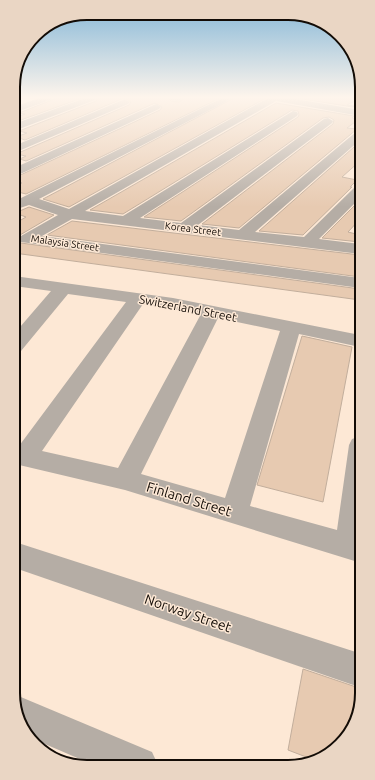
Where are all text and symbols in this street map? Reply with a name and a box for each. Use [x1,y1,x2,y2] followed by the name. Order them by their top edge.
[164,220,222,238] street label: Korea Street
[30,233,100,253] street label: Malaysia Street
[138,292,238,324] street label: Switzerland Street
[145,478,234,520] street label: Finland Street
[142,591,234,636] street label: Norway Street

